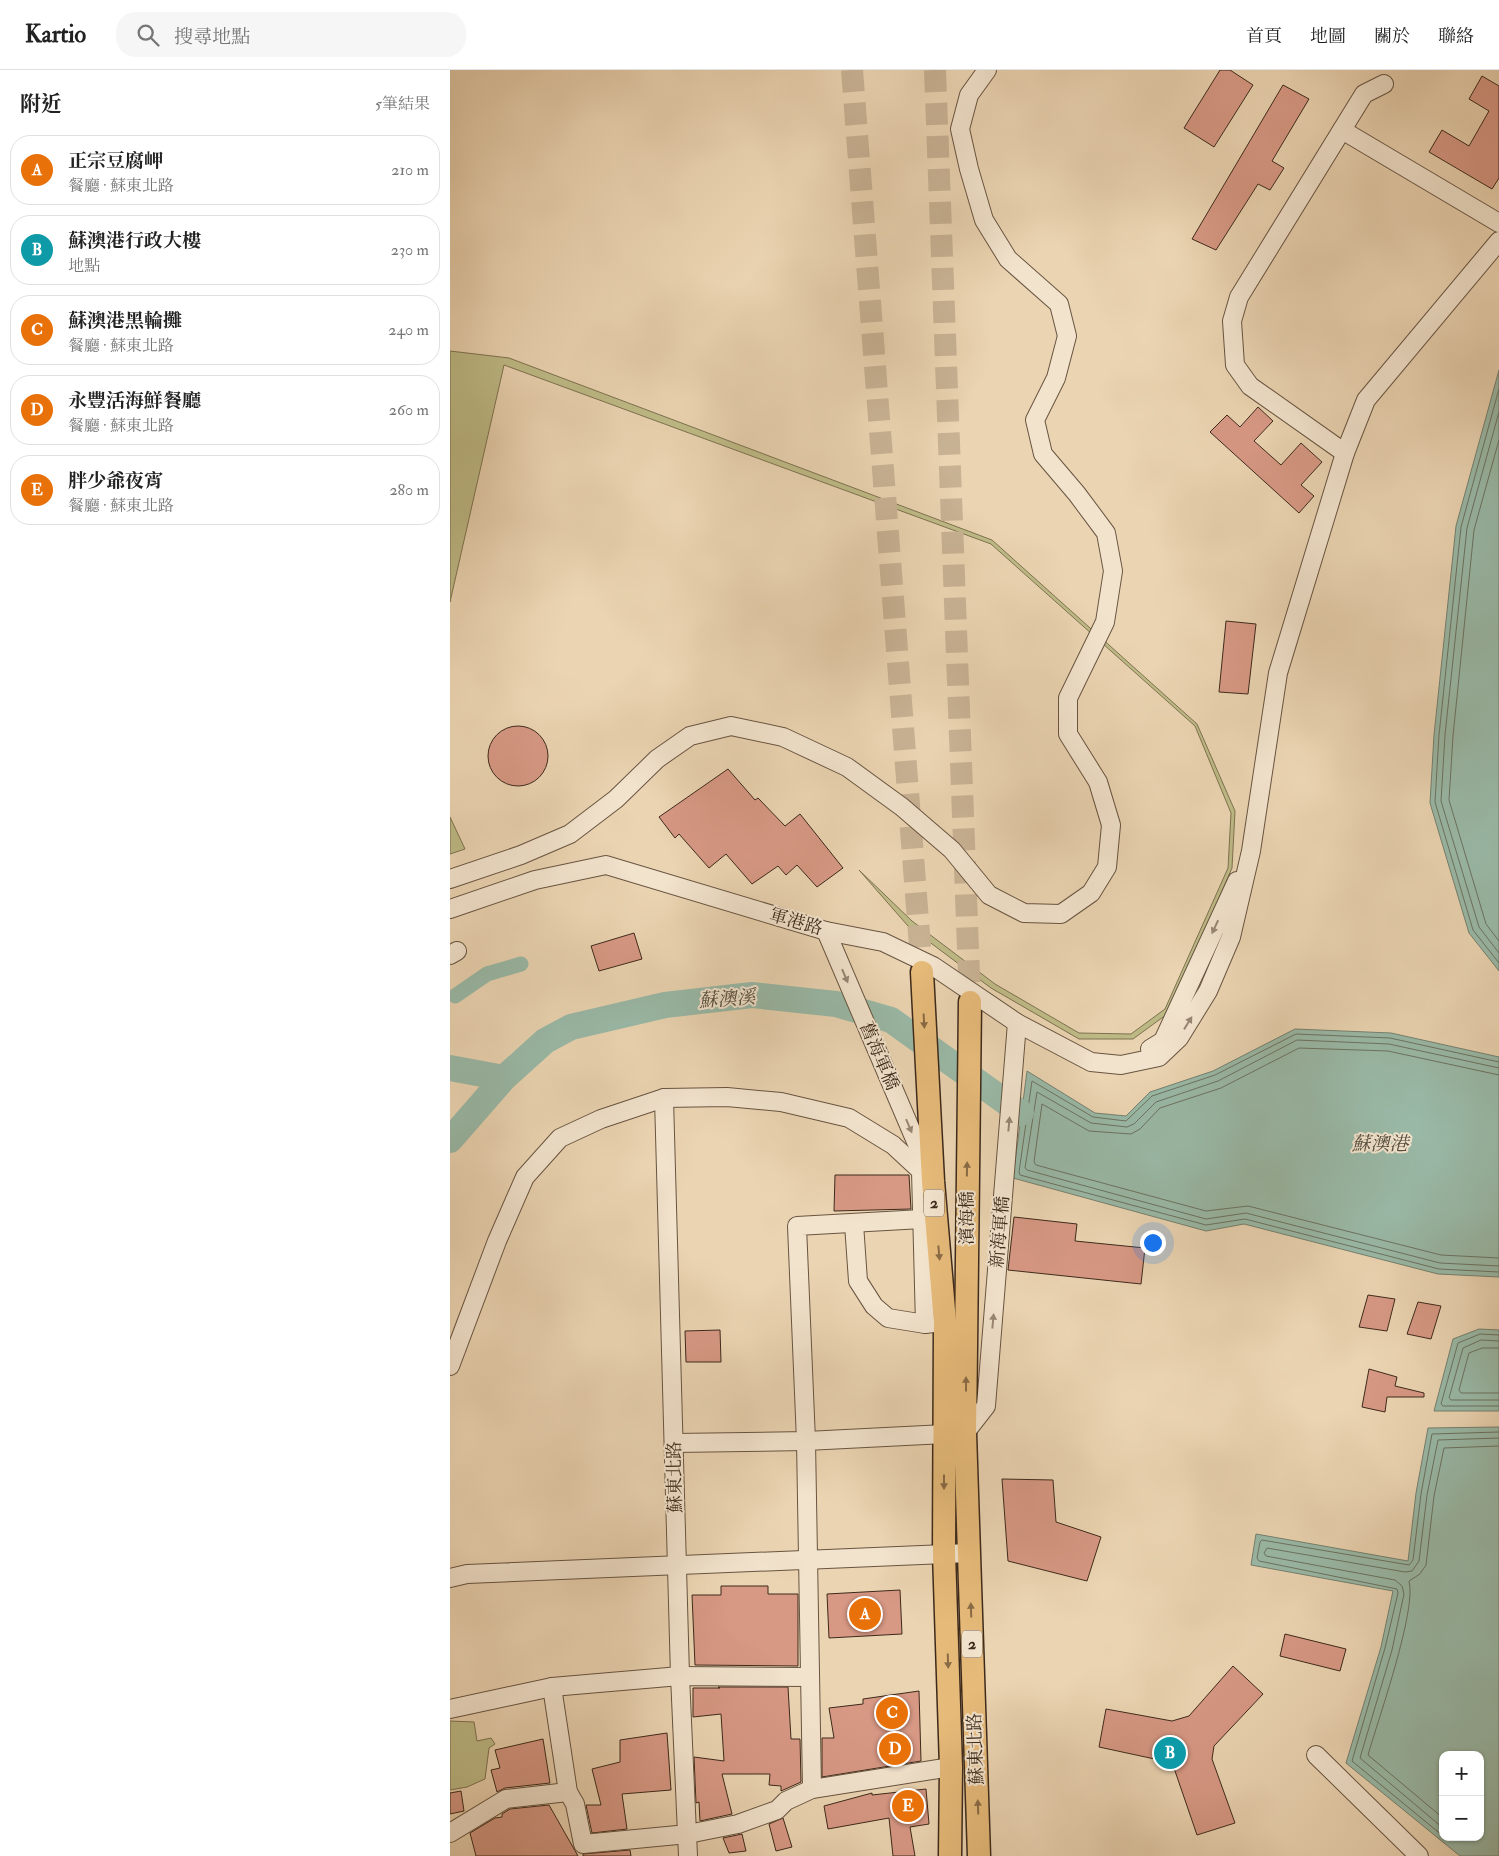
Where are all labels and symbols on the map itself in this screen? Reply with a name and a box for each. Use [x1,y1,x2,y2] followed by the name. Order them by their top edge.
[767,904,825,940] street label: 軍港路
[1211,920,1219,934] one-way arrow
[842,969,850,983] one-way arrow
[698,985,758,1013] water label: 蘇澳溪
[921,1013,929,1029] one-way arrow
[1184,1017,1193,1030] one-way arrow
[854,1018,904,1094] street label: 舊海軍橋
[1005,1116,1013,1132] one-way arrow
[906,1119,914,1133] one-way arrow
[1351,1132,1411,1156] water label: 蘇澳港
[963,1161,971,1177] one-way arrow
[924,1190,944,1216] road number: 2
[956,1191,979,1245] street label: 濱海橋
[985,1195,1015,1269] street label: 新海軍橋
[1140,1230,1166,1256] your location
[935,1245,943,1261] one-way arrow
[989,1313,997,1329] one-way arrow
[962,1376,970,1392] one-way arrow
[663,1441,687,1513] street label: 蘇東北路
[940,1474,948,1490] one-way arrow
[849,1595,881,1633] pin: A
[966,1602,974,1618] one-way arrow
[962,1630,982,1658] road number: 2
[944,1654,952,1670] one-way arrow
[876,1694,908,1732] pin: C
[963,1713,989,1785] street label: 蘇東北路
[879,1730,911,1768] pin: D
[1154,1734,1186,1772] pin: B
[892,1787,924,1825] pin: E
[973,1799,981,1815] one-way arrow

